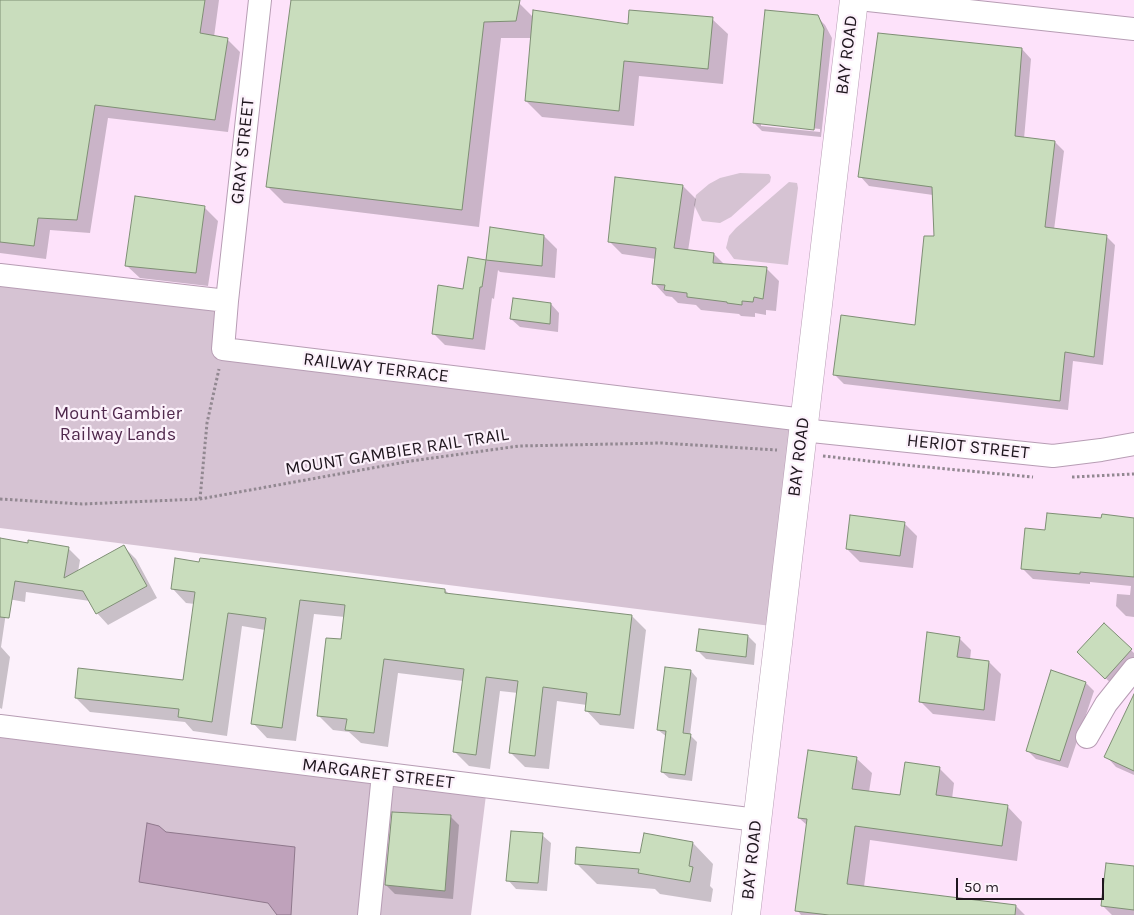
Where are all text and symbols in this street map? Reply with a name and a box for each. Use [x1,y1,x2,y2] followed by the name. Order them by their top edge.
[831,14,863,96] street label: BAY ROAD
[227,97,259,205] street label: GRAY STREET
[302,348,450,388] street label: RAILWAY TERRACE
[54,403,182,446] park label: Mount Gambier Railway Lands
[783,416,815,498] street label: BAY ROAD
[284,424,510,480] street label: MOUNT GAMBIER RAIL TRAIL
[906,430,1030,464] street label: HERIOT STREET
[301,754,455,794] street label: MARGARET STREET
[737,819,767,901] street label: BAY ROAD
[959,868,1106,900] scale bar
[964,878,999,896] text: 50 m

